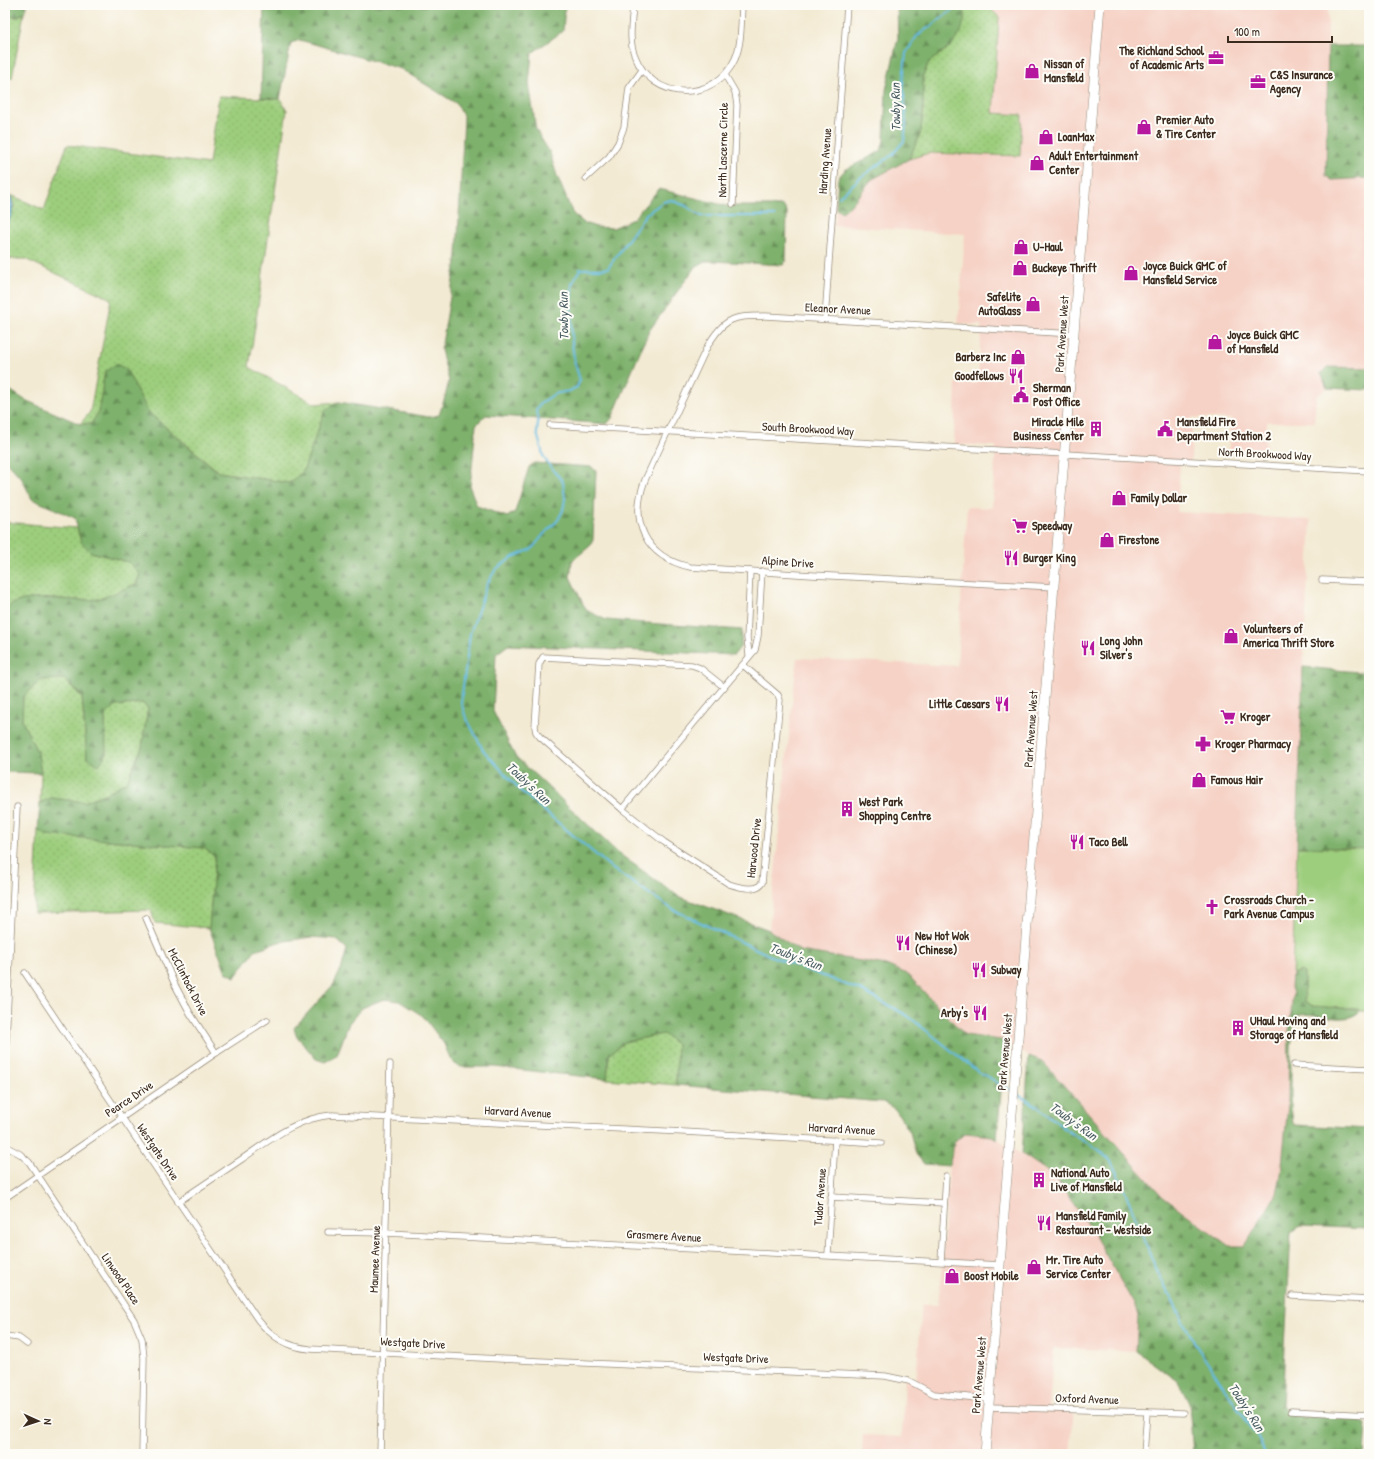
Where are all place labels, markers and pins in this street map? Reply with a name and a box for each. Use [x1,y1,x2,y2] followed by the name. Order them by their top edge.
[1118,42,1205,73] place label: The Richland School of Academic Arts
[1207,49,1225,67] office icon: The Richland School of Academic Arts
[1044,55,1085,86] place label: Nissan of Mansfield
[1023,62,1041,80] shop icon: Nissan of Mansfield
[1270,66,1333,98] place label: C&S Insurance Agency
[1249,73,1267,91] office icon: C&S Insurance Agency
[1156,111,1216,142] place label: Premier Auto & Tire Center
[1135,118,1153,136] shop icon: Premier Auto & Tire Center
[1037,128,1055,146] shop icon: LoanMax
[1058,128,1095,145] place label: LoanMax
[1049,147,1139,178] place label: Adult Entertainment Center
[1028,154,1046,172] shop icon: Adult Entertainment Center
[1012,238,1030,256] shop icon: U-Haul
[1033,238,1064,255] place label: U-Haul
[1143,257,1228,288] place label: Joyce Buick GMC of Mansfield Service
[1011,259,1029,277] shop icon: Buckeye Thrift
[1032,259,1097,277] place label: Buckeye Thrift
[1122,264,1140,282] shop icon: Joyce Buick GMC of Mansfield Service
[978,288,1021,319] place label: Safelite AutoGlass
[1024,295,1042,313] shop icon: Safelite AutoGlass
[1227,326,1299,357] place label: Joyce Buick GMC of Mansfield
[1206,333,1224,351] shop icon: Joyce Buick GMC of Mansfield
[955,348,1006,365] place label: Barberz Inc
[1009,348,1027,366] shop icon: Barberz Inc
[955,367,1004,384] place label: Goodfellows
[1007,367,1025,385] restaurant icon: Goodfellows
[1033,379,1080,410] place label: Sherman Post Office
[1012,386,1030,404] public building icon: Sherman Post Office
[1013,413,1084,444] place label: Miracle Mile Business Center
[1177,413,1271,445] place label: Mansfield Fire Department Station 2
[1087,420,1105,438] building icon: Miracle Mile Business Center
[1156,420,1174,438] public building icon: Mansfield Fire Department Station 2
[1110,489,1128,507] shop icon: Family Dollar
[1130,489,1187,507] place label: Family Dollar
[1011,517,1029,535] supermarket icon: Speedway
[1032,517,1072,535] place label: Speedway
[1098,531,1116,549] shop icon: Firestone
[1118,531,1160,548] place label: Firestone
[1002,549,1020,567] restaurant icon: Burger King
[1023,549,1076,567] place label: Burger King
[1243,620,1334,651] place label: Volunteers of America Thrift Store
[1222,627,1240,645] shop icon: Volunteers of America Thrift Store
[1100,632,1143,663] place label: Long John Silver's
[1079,639,1097,657] restaurant icon: Long John Silver's
[929,695,990,712] place label: Little Caesars
[993,695,1011,713] restaurant icon: Little Caesars
[1219,708,1237,726] supermarket icon: Kroger
[1240,708,1271,726] place label: Kroger
[1194,735,1212,753] pharmacy icon: Kroger Pharmacy
[1215,735,1291,753] place label: Kroger Pharmacy
[1190,771,1208,789] shop icon: Famous Hair
[1210,771,1263,788] place label: Famous Hair
[859,793,931,825] place label: West Park Shopping Centre
[838,800,856,818] building icon: West Park Shopping Centre
[1068,833,1086,851] restaurant icon: Taco Bell
[1088,833,1128,850] place label: Taco Bell
[1224,891,1314,923] place label: Crossroads Church - Park Avenue Campus
[1203,898,1221,916] church icon: Crossroads Church - Park Avenue Campus
[915,927,969,958] place label: New Hot Wok (Chinese)
[894,934,912,952] restaurant icon: New Hot Wok (Chinese)
[970,961,988,979] restaurant icon: Subway
[991,961,1022,979] place label: Subway
[941,1004,968,1022] place label: Arby's
[971,1004,989,1022] restaurant icon: Arby's
[1250,1012,1338,1044] place label: UHaul Moving and Storage of Mansfield
[1229,1019,1247,1037] building icon: UHaul Moving and Storage of Mansfield
[1051,1164,1122,1195] place label: National Auto Live of Mansfield
[1030,1171,1048,1189] building icon: National Auto Live of Mansfield
[1056,1207,1152,1238] place label: Mansfield Family Restaurant - Westside
[1035,1214,1053,1232] restaurant icon: Mansfield Family Restaurant - Westside
[1046,1251,1111,1282] place label: Mr. Tire Auto Service Center
[1025,1258,1043,1276] shop icon: Mr. Tire Auto Service Center
[943,1267,961,1285] shop icon: Boost Mobile
[964,1267,1019,1284] place label: Boost Mobile

